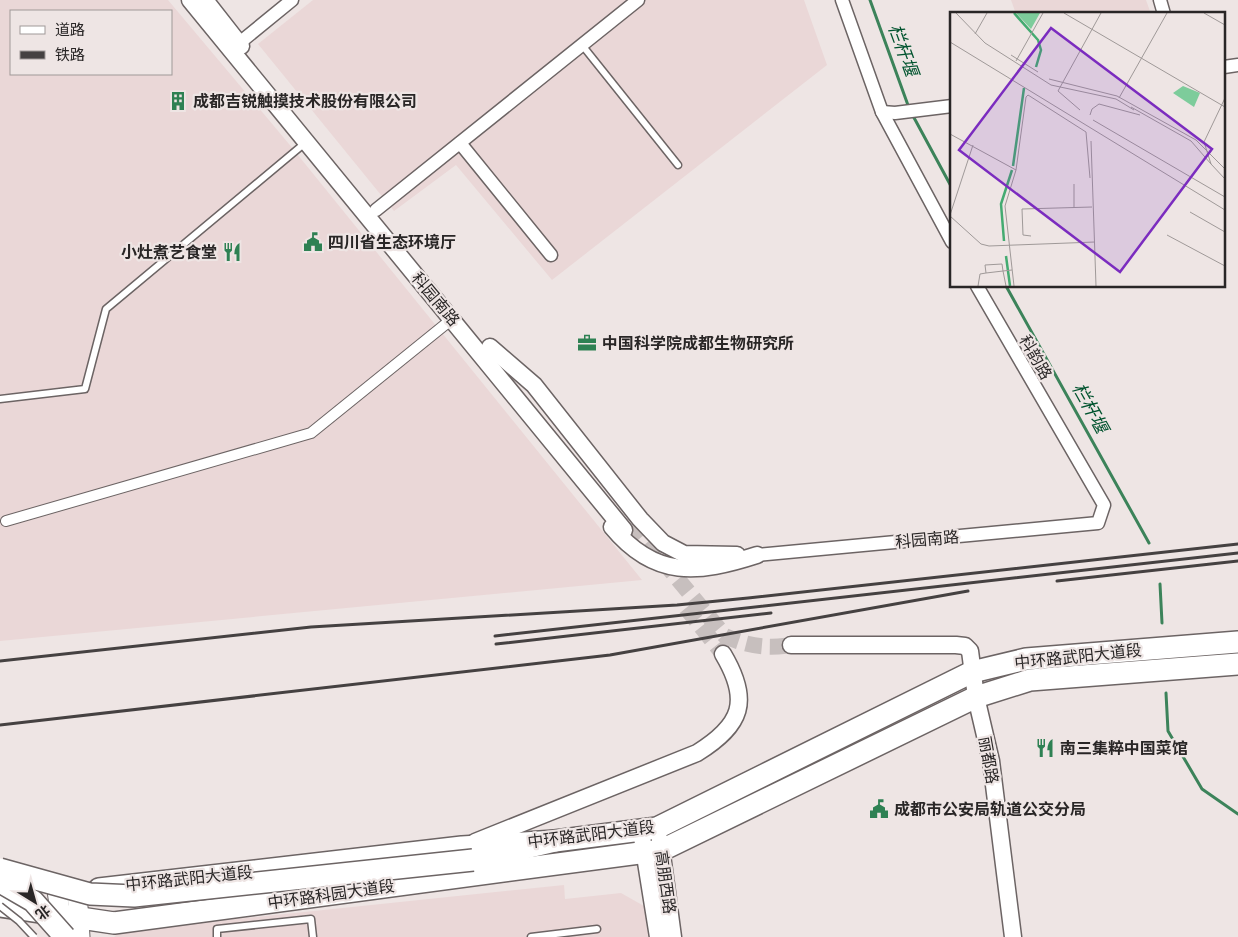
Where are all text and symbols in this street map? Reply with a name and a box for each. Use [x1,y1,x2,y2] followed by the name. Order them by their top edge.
[10,10,172,75] legend
[950,12,1226,288] inset map
[55,20,85,38] text: 道路
[884,21,925,82] water label: 栏杆堰
[55,45,85,63] text: 铁路
[167,90,189,112] building icon: 成都吉锐触摸技术股份有限公司
[193,91,417,110] place label: 成都吉锐触摸技术股份有限公司
[302,231,324,253] public building icon: 四川省生态环境厅
[328,232,456,251] place label: 四川省生态环境厅
[221,241,243,263] restaurant icon: 小灶煮艺食堂
[121,242,217,261] place label: 小灶煮艺食堂
[409,268,464,329] street label: 科园南路
[1016,331,1057,382] street label: 科韵路
[576,332,598,354] office icon: 中国科学院成都生物研究所
[602,333,794,352] place label: 中国科学院成都生物研究所
[1068,379,1115,439] water label: 栏杆堰
[894,526,960,551] street label: 科园南路
[1013,639,1143,672] street label: 中环路武阳大道段
[976,735,1003,785] street label: 丽都路
[1034,737,1056,759] restaurant icon: 南三集粹中国菜馆
[1060,738,1188,757] place label: 南三集粹中国菜馆
[868,798,890,820] public building icon: 成都市公安局轨道公交分局
[894,799,1086,818] place label: 成都市公安局轨道公交分局
[526,816,656,851] street label: 中环路武阳大道段
[653,849,680,915] street label: 高朋西路
[124,861,254,894] street label: 中环路武阳大道段
[266,875,396,912] street label: 中环路科园大道段
[10,877,60,927] north arrow
[32,902,54,924] text: 北

